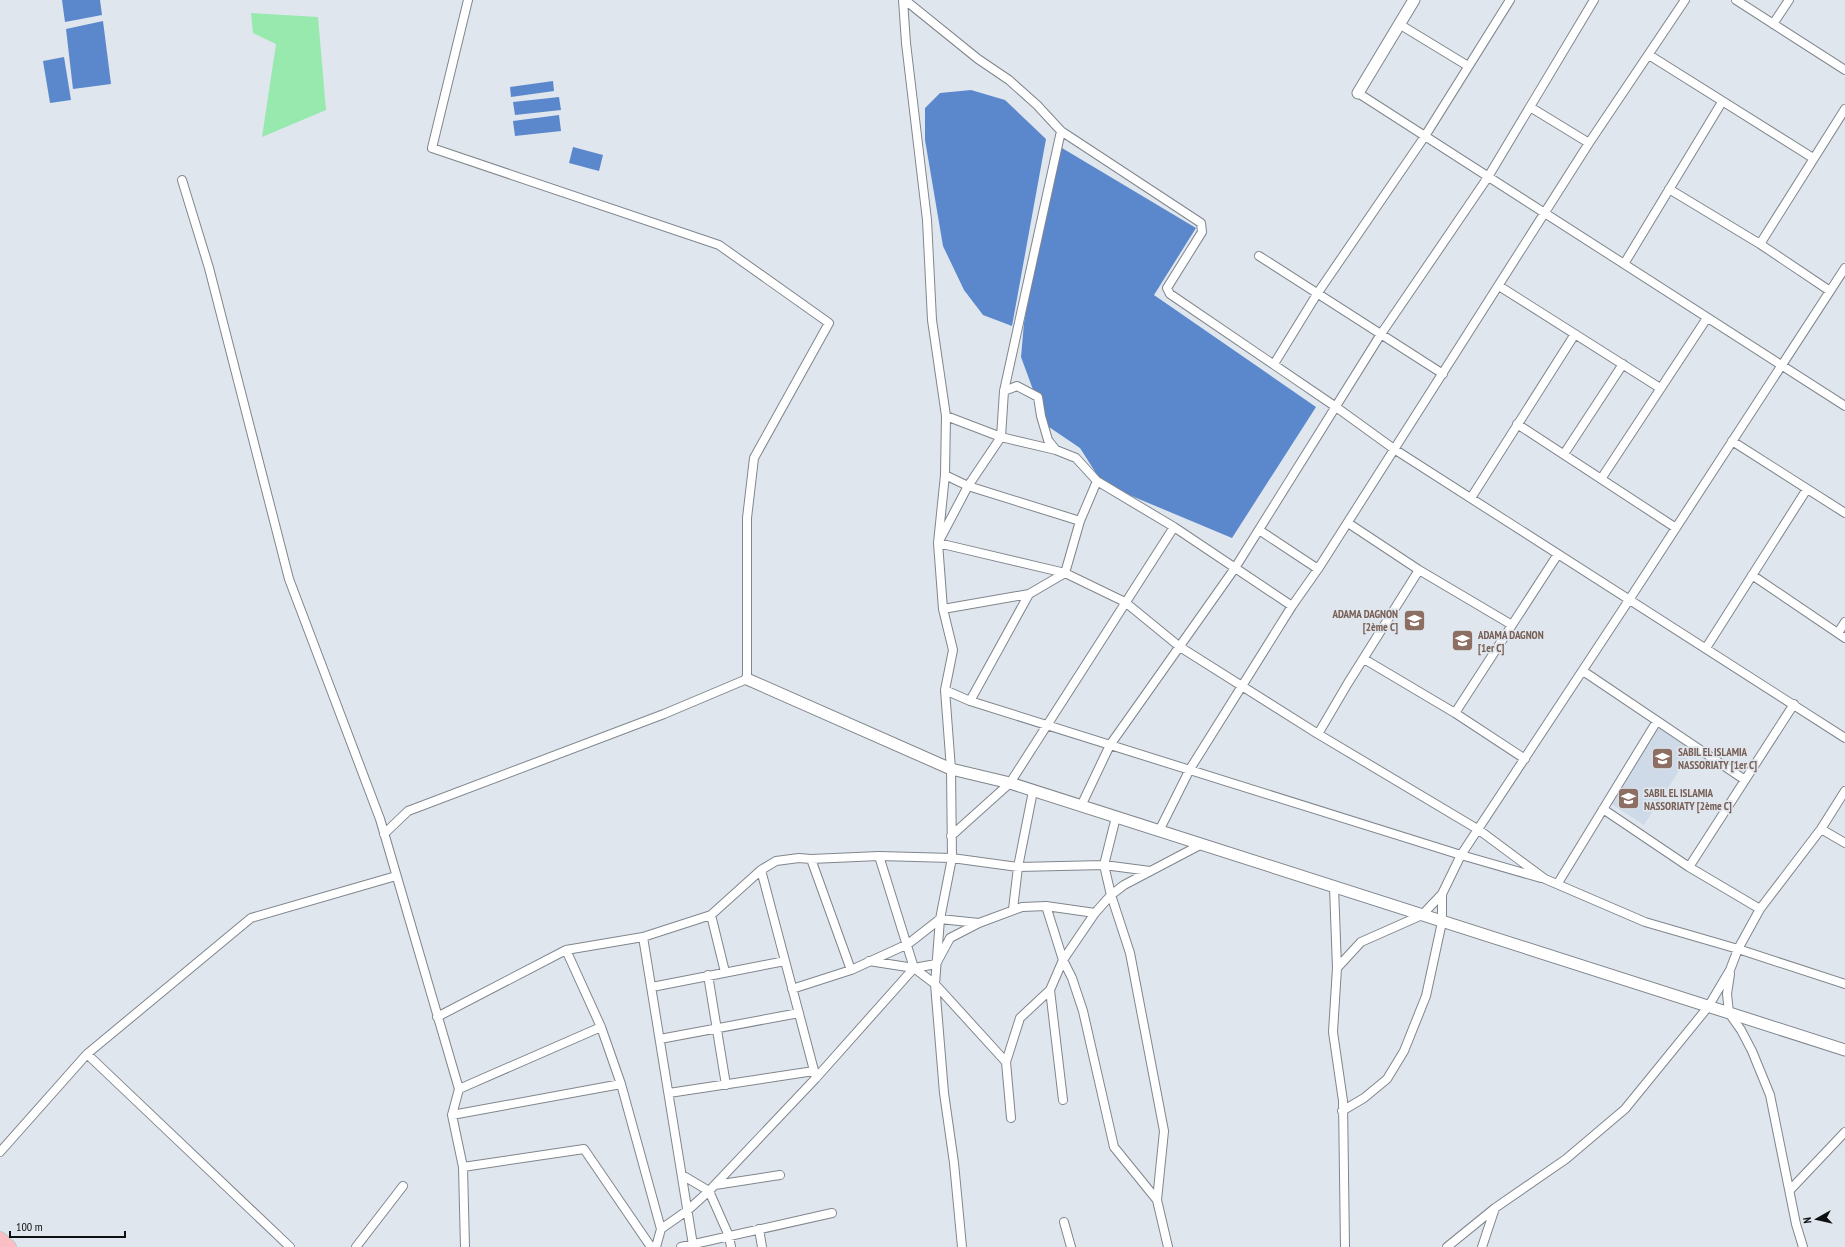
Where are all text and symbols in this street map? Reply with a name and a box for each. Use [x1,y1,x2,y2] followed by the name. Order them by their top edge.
[1331,607,1398,635] place label: ADAMA DAGNON [2ème C]
[1401,607,1427,633] school or university icon: ADAMA DAGNON [2ème C]
[1449,628,1475,654] school or university icon: ADAMA DAGNON [1er C]
[1477,628,1544,656] place label: ADAMA DAGNON [1er C]
[1649,745,1675,771] school or university icon: SABIL EL ISLAMIA NASSORIATY [1er C]
[1678,745,1757,773] place label: SABIL EL ISLAMIA NASSORIATY [1er C]
[1615,786,1641,812] school or university icon: SABIL EL ISLAMIA NASSORIATY [2ème C]
[1644,786,1732,814] place label: SABIL EL ISLAMIA NASSORIATY [2ème C]
[1797,1199,1837,1239] north arrow
[10,1213,125,1239] scale bar
[1800,1216,1814,1224] text: N
[16,1219,43,1234] text: 100 m

